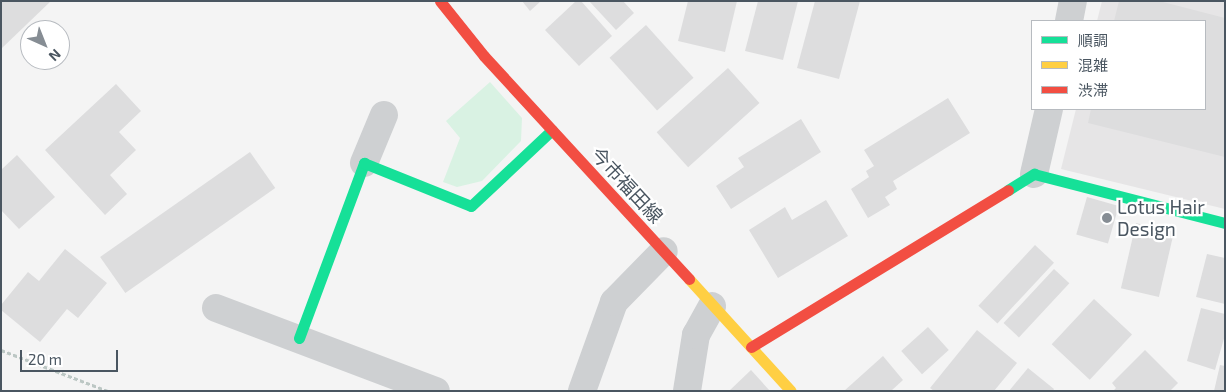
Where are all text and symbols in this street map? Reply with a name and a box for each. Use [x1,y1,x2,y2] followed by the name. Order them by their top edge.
[20,20,70,70] north arrow
[1031,20,1206,110] legend
[1078,31,1108,49] text: 順調
[46,46,65,65] text: N
[1078,56,1108,74] text: 混雑
[1078,81,1108,99] text: 渋滞
[586,142,668,228] street label: 今市福田線
[1117,196,1205,240] place label: Lotus Hair Design
[1101,212,1113,224] marker: Lotus Hair Design
[22,340,120,372] scale bar
[28,350,62,368] text: 20 m

